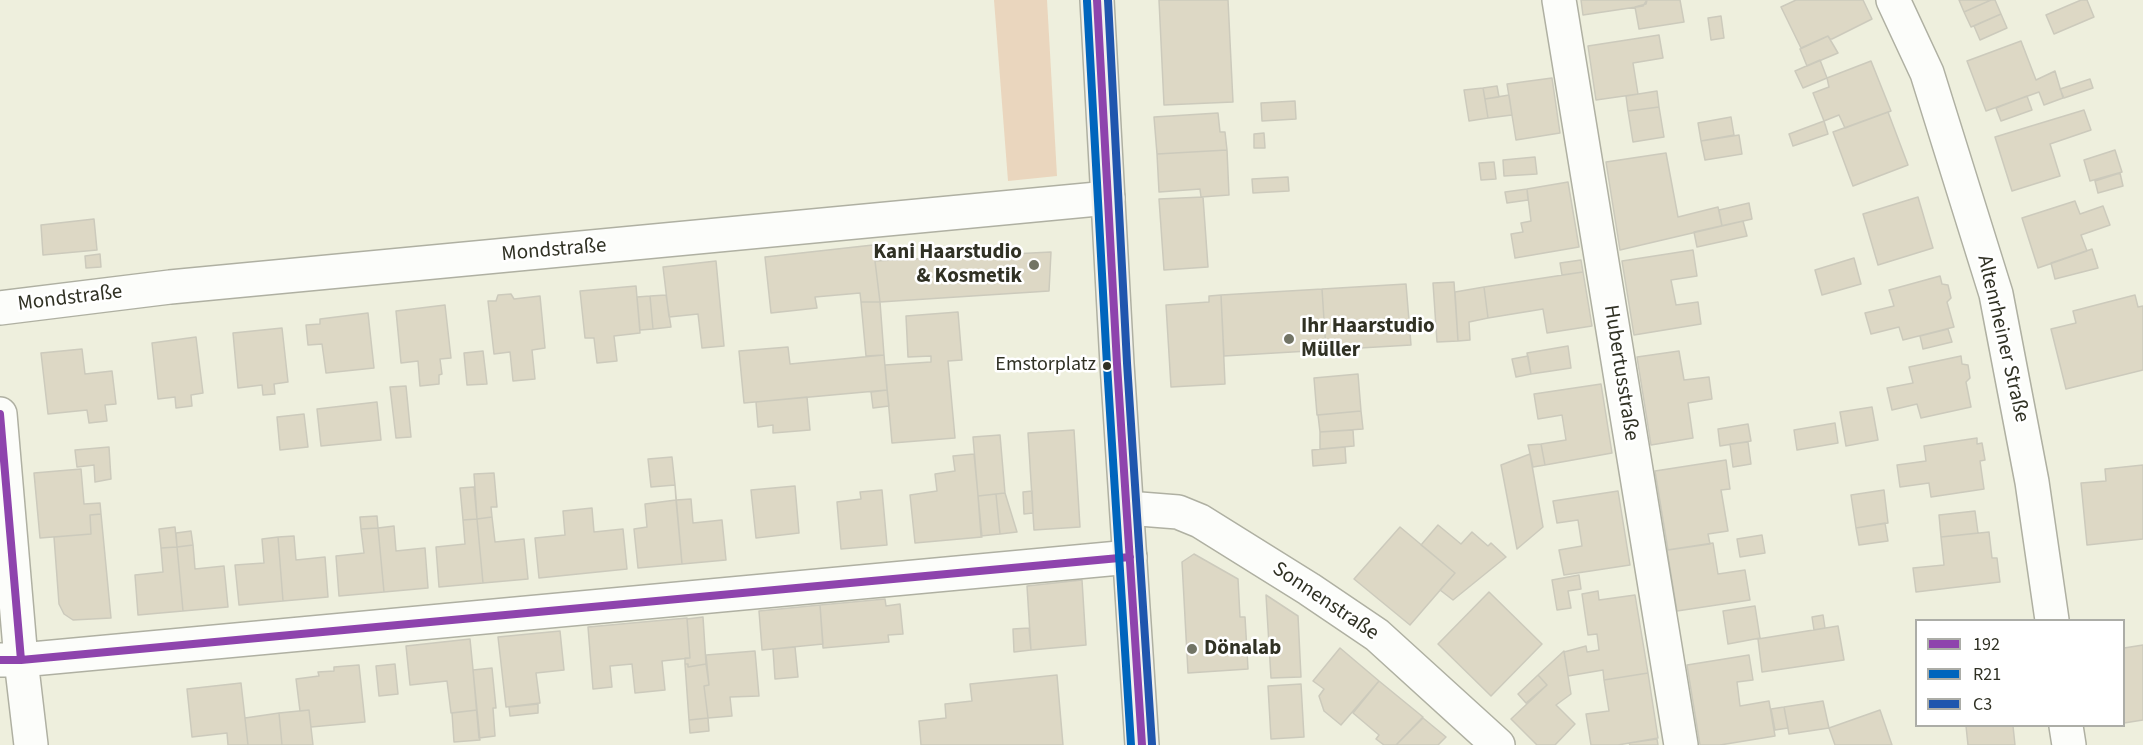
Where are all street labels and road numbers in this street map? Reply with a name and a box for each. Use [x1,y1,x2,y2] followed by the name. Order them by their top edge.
[501,234,607,268] street label: Mondstraße
[1971,253,2033,425] street label: Altenrheiner Straße
[16,280,124,318] street label: Mondstraße
[1597,303,1643,443] street label: Hubertusstraße
[1267,557,1383,647] street label: Sonnenstraße

